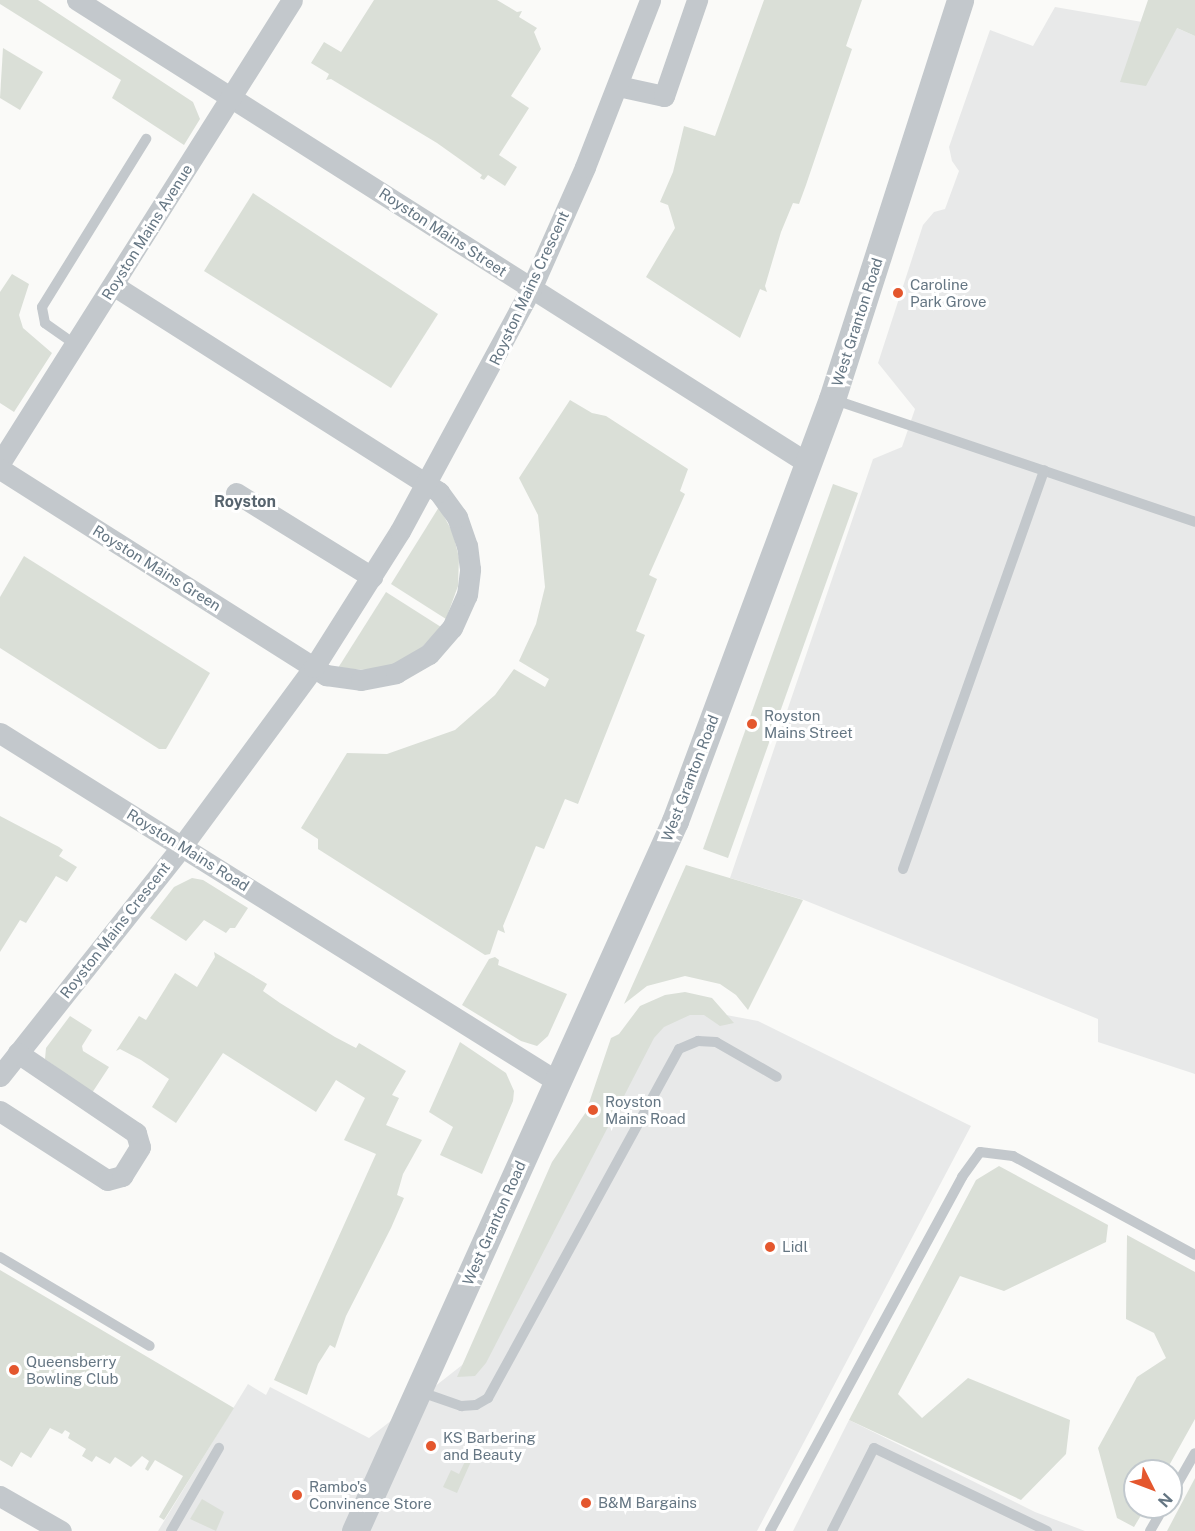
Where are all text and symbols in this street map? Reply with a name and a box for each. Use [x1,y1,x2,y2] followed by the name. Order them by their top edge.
[98,161,196,303] street label: Royston Mains Avenue
[376,184,510,280] street label: Royston Mains Street
[485,208,573,368] street label: Royston Mains Crescent
[828,255,886,389] street label: West Granton Road
[910,275,987,310] place label: Caroline Park Grove
[891,286,905,300] marker: Caroline Park Grove
[214,492,276,512] district label: Royston
[90,521,224,615] street label: Royston Mains Green
[764,706,853,741] place label: Royston Mains Street
[658,712,722,844] street label: West Granton Road
[745,717,759,731] marker: Royston Mains Street
[124,805,252,895] street label: Royston Mains Road
[56,858,174,1002] street label: Royston Mains Crescent
[605,1092,686,1127] place label: Royston Mains Road
[586,1103,600,1117] marker: Royston Mains Road
[459,1158,529,1288] street label: West Granton Road
[782,1238,808,1256] place label: Lidl
[763,1240,777,1254] marker: Lidl
[26,1352,118,1387] place label: Queensberry Bowling Club
[7,1363,21,1377] marker: Queensberry Bowling Club
[443,1428,536,1463] place label: KS Barbering and Beauty
[424,1439,438,1453] marker: KS Barbering and Beauty
[1123,1459,1183,1519] north arrow
[309,1477,432,1512] place label: Rambo's Convinence Store
[290,1488,304,1502] marker: Rambo's Convinence Store
[1154,1489,1177,1511] text: N
[598,1494,697,1512] place label: B&M Bargains
[579,1496,593,1510] marker: B&M Bargains

